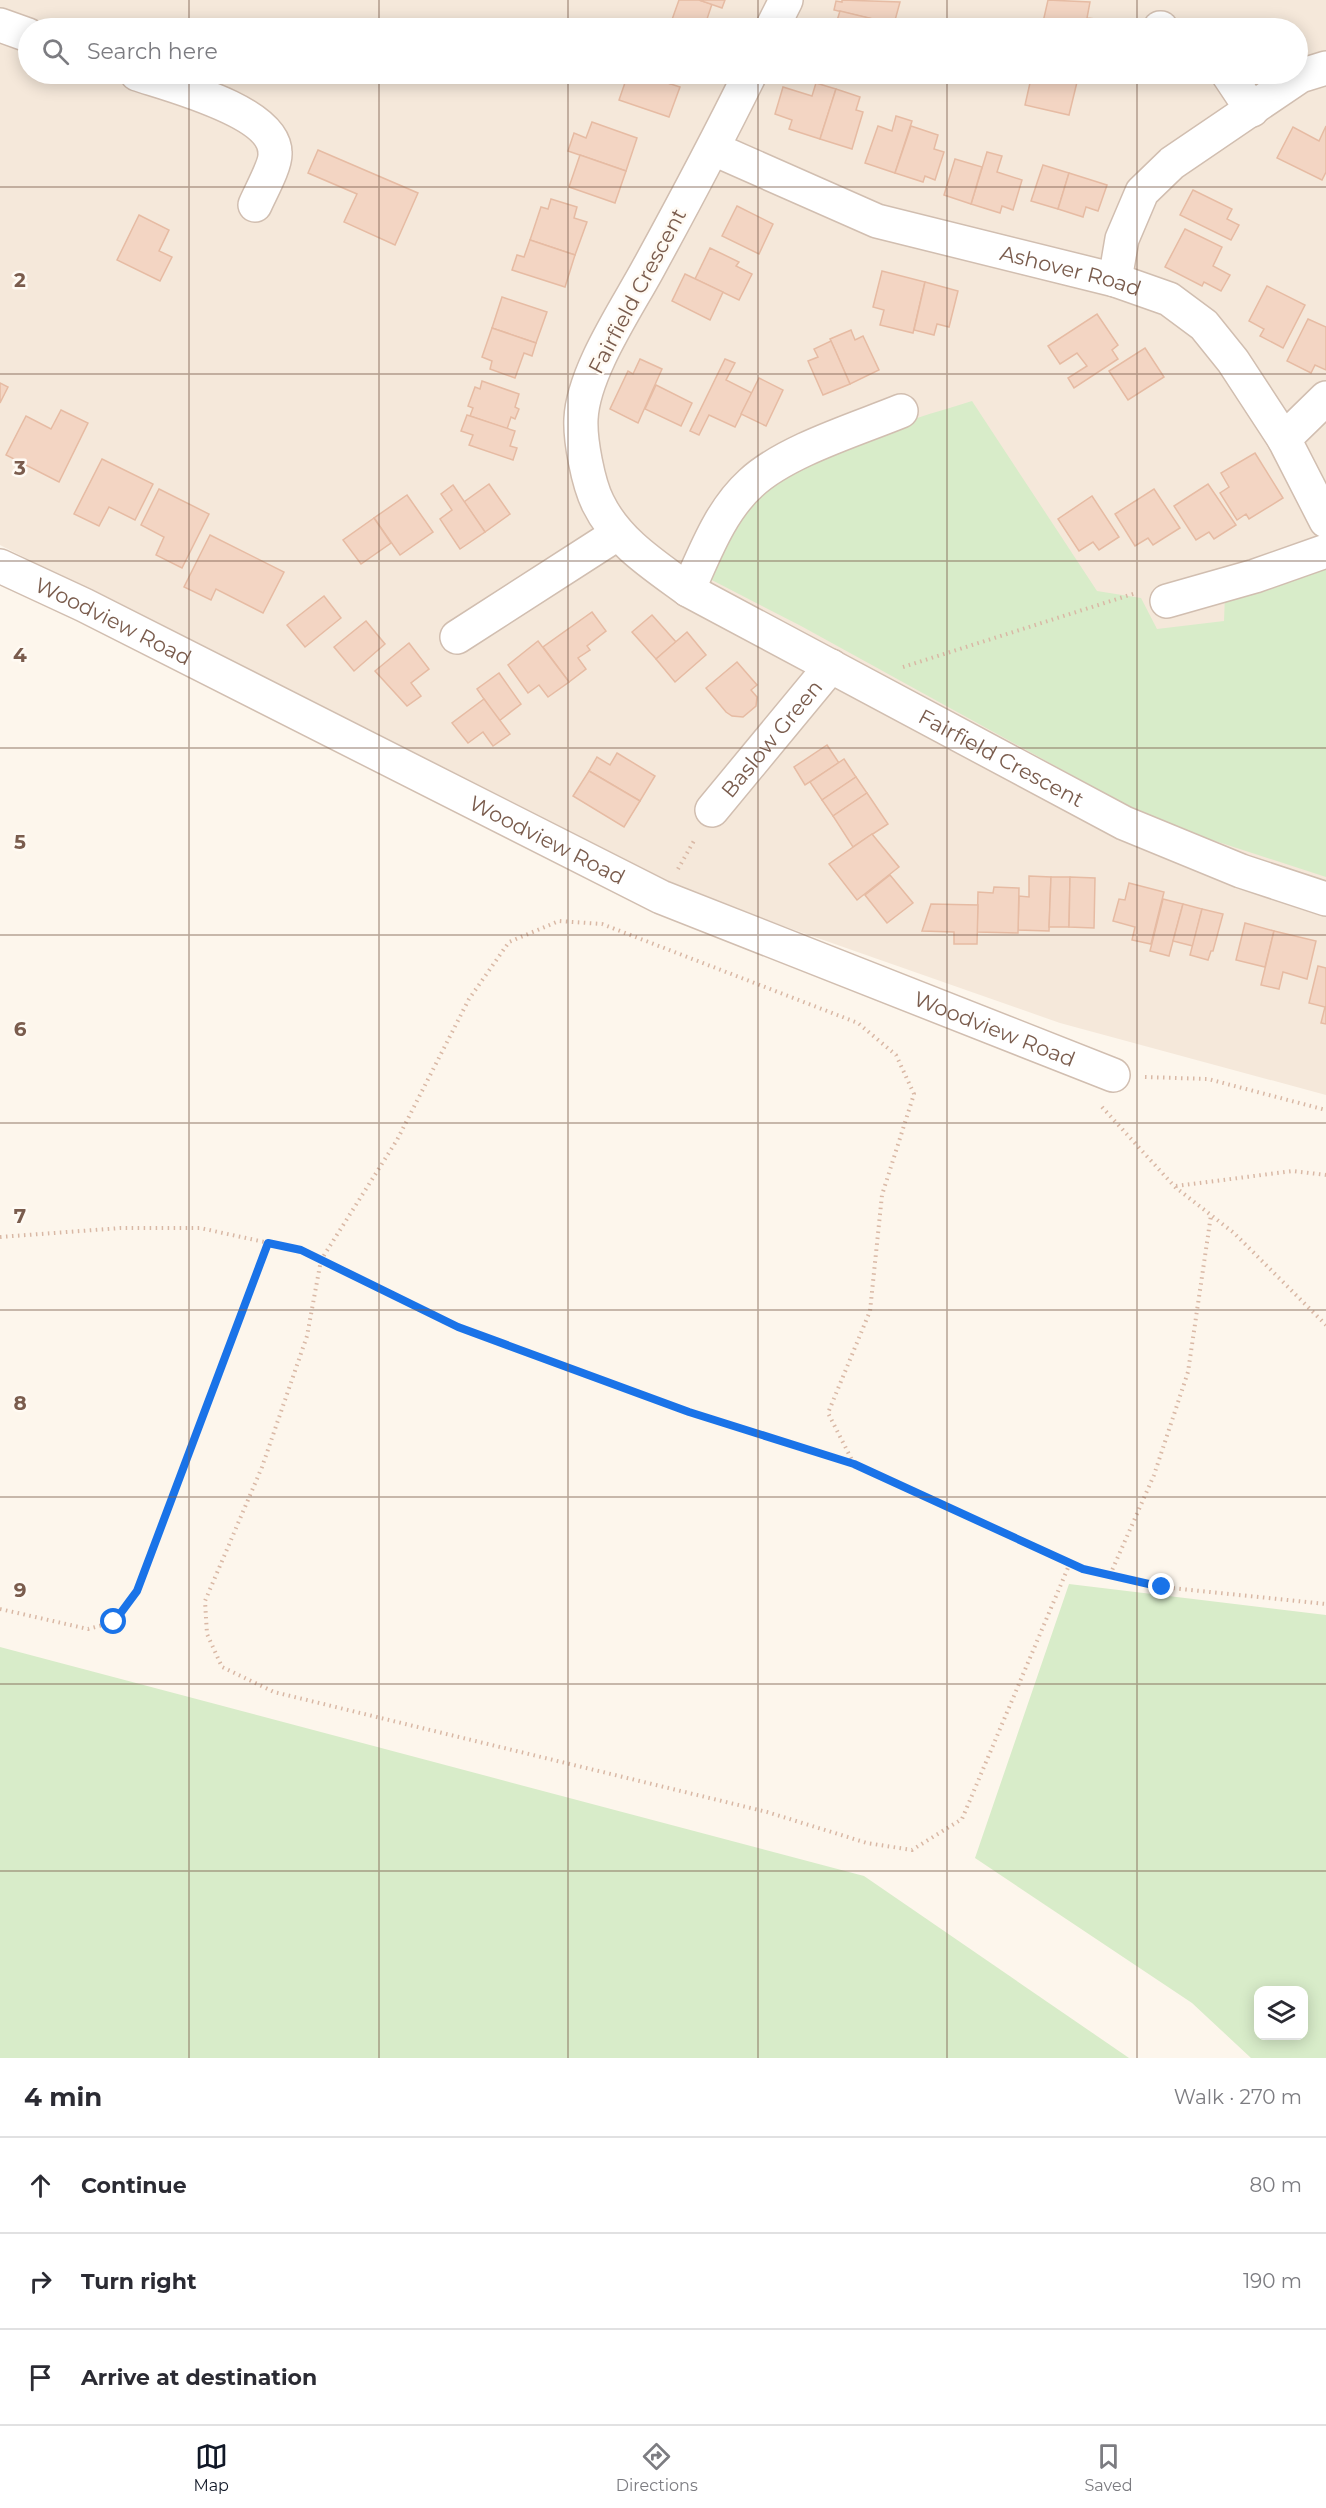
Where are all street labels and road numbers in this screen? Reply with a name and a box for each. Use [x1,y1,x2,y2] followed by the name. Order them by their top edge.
[583,204,691,378] street label: Fairfield Crescent
[998,240,1145,301] street label: Ashover Road
[31,572,196,670] street label: Woodview Road
[715,674,827,802] street label: Baslow Green
[915,703,1088,812] street label: Fairfield Crescent
[465,790,629,889] street label: Woodview Road
[911,985,1079,1071] street label: Woodview Road

